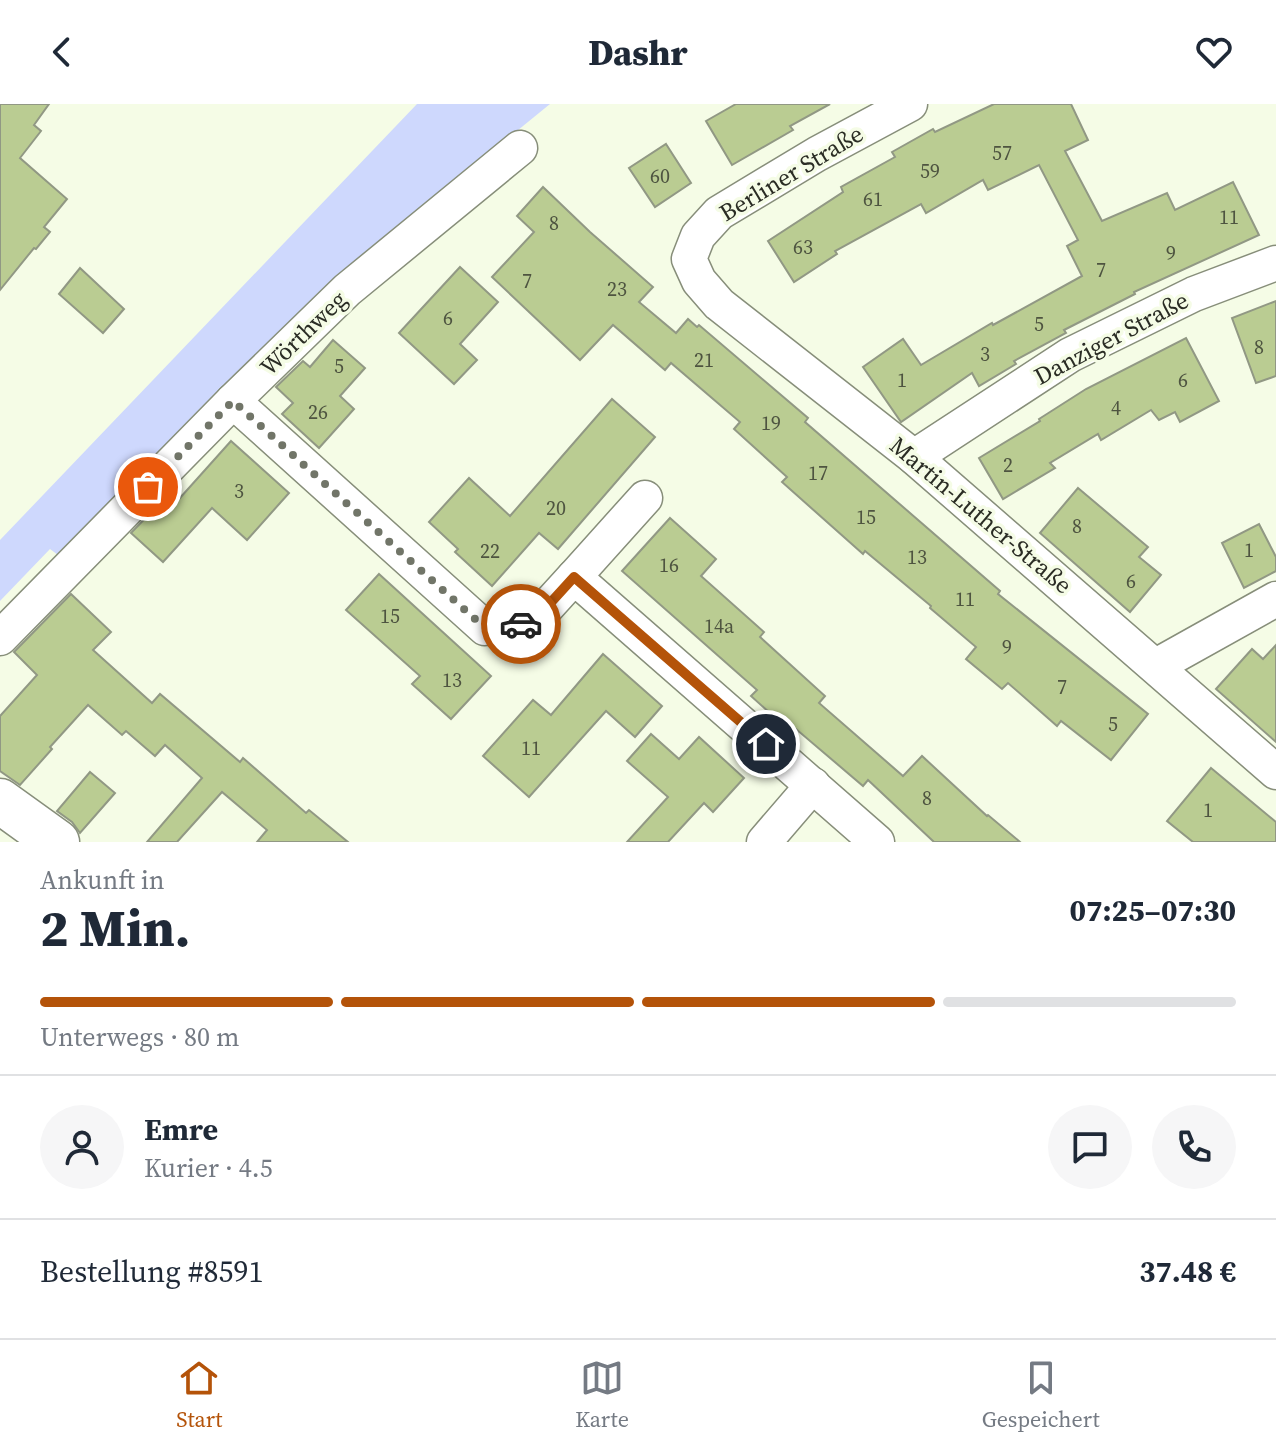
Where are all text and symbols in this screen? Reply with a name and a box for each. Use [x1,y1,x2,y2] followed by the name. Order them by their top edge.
[588,28,688,77] text: Dashr
[40,30,84,74] icon: back
[1192,30,1236,74] icon: heart
[713,117,869,229] street label: Berliner Straße
[992,139,1012,167] house number: 57
[920,157,940,185] house number: 59
[650,162,670,190] house number: 60
[863,185,883,213] house number: 61
[1219,203,1239,231] house number: 11
[549,209,559,237] house number: 8
[793,233,813,261] house number: 63
[1166,239,1176,267] house number: 9
[1096,256,1106,284] house number: 7
[522,267,532,295] house number: 7
[607,275,627,303] house number: 23
[252,283,354,383] street label: Wörthweg
[1028,283,1194,393] street label: Danziger Straße
[443,304,453,332] house number: 6
[1034,310,1044,338] house number: 5
[1254,333,1264,361] house number: 8
[980,340,990,368] house number: 3
[694,346,714,374] house number: 21
[334,352,344,380] house number: 5
[897,366,907,394] house number: 1
[1178,366,1188,394] house number: 6
[1111,394,1121,422] house number: 4
[308,398,328,426] house number: 26
[761,409,781,437] house number: 19
[883,429,1079,601] street label: Martin-Luther-Straße
[1003,451,1013,479] house number: 2
[114,453,182,521] pin
[808,459,828,487] house number: 17
[126,465,170,509] icon: bag
[234,477,244,505] house number: 3
[546,494,566,522] house number: 20
[856,503,876,531] house number: 15
[1072,512,1082,540] house number: 8
[1244,536,1254,564] house number: 1
[480,537,500,565] house number: 22
[907,543,927,571] house number: 13
[659,551,679,579] house number: 16
[1126,567,1136,595] house number: 6
[481,584,561,664] courier
[955,585,975,613] house number: 11
[380,602,400,630] house number: 15
[499,602,543,646] icon: car
[704,612,735,640] house number: 14a
[1002,633,1012,661] house number: 9
[442,666,462,694] house number: 13
[1057,673,1067,701] house number: 7
[732,710,800,778] pin
[1108,710,1118,738] house number: 5
[744,722,788,766] icon: home
[521,734,541,762] house number: 11
[922,784,932,812] house number: 8
[1203,796,1213,824] house number: 1
[40,862,164,898] text: Ankunft in
[1069,890,1236,931] text: 07:25–07:30
[40,892,190,963] text: 2 Min.
[40,1019,239,1055] text: Unterwegs · 80 m
[40,1105,124,1189] button: person
[1048,1105,1132,1189] button: chat
[1152,1105,1236,1189] button: phone
[144,1109,218,1150] text: Emre
[144,1150,273,1186] text: Kurier · 4.5
[40,1251,264,1292] text: Bestellung #8591
[1139,1251,1236,1292] text: 37.48 €
[176,1356,223,1434] tab: Start
[575,1356,629,1434] tab: Karte
[982,1356,1100,1434] tab: Gespeichert

